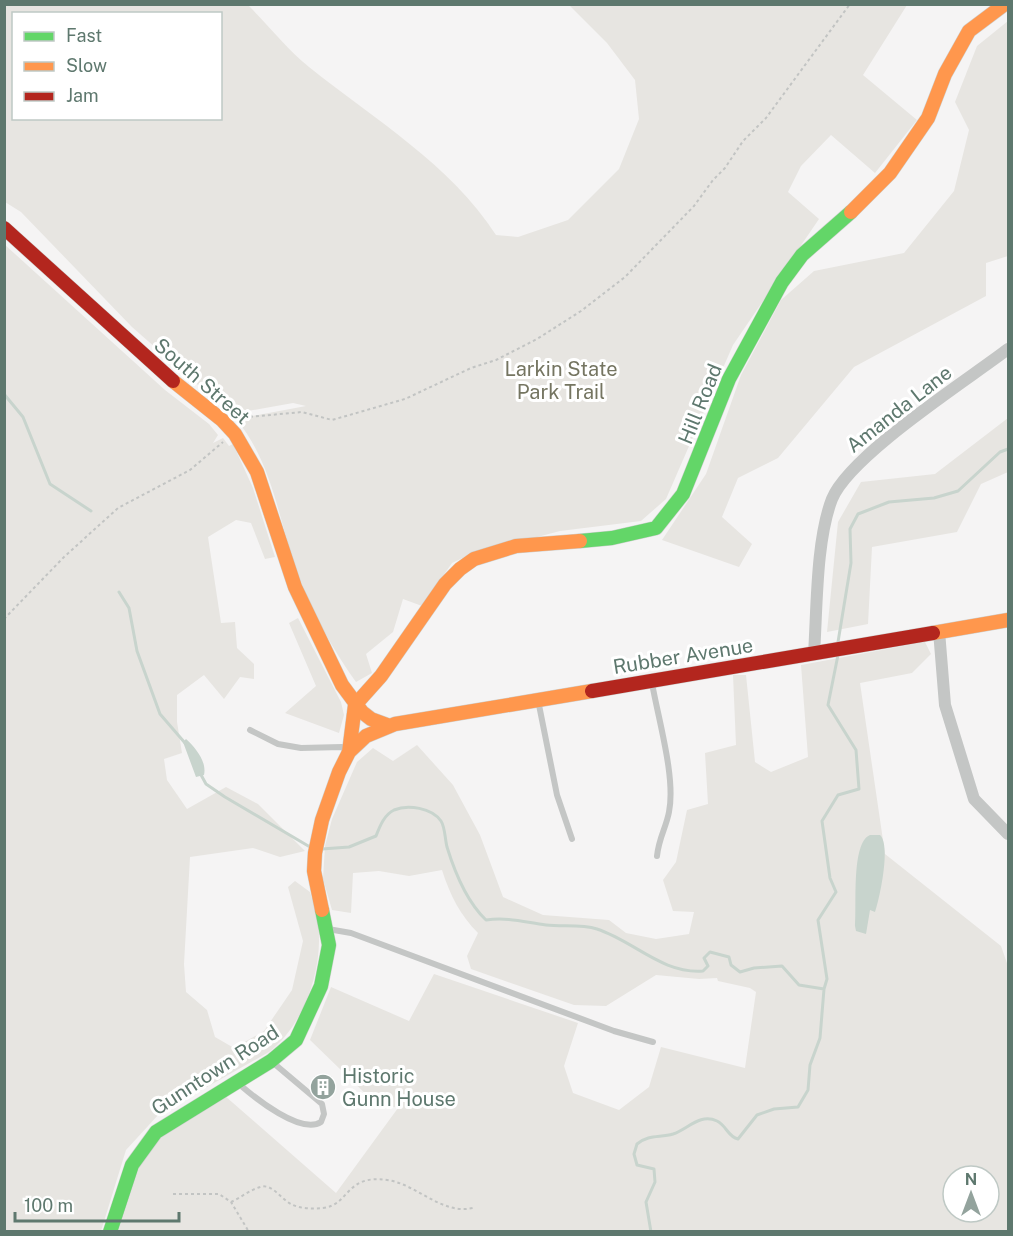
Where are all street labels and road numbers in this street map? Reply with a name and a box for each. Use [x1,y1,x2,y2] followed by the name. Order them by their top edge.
[149,333,255,429] street label: South Street
[673,360,727,448] street label: Hill Road
[842,360,956,458] street label: Amanda Lane
[611,633,755,679] street label: Rubber Avenue
[147,1020,283,1120] street label: Gunntown Road

